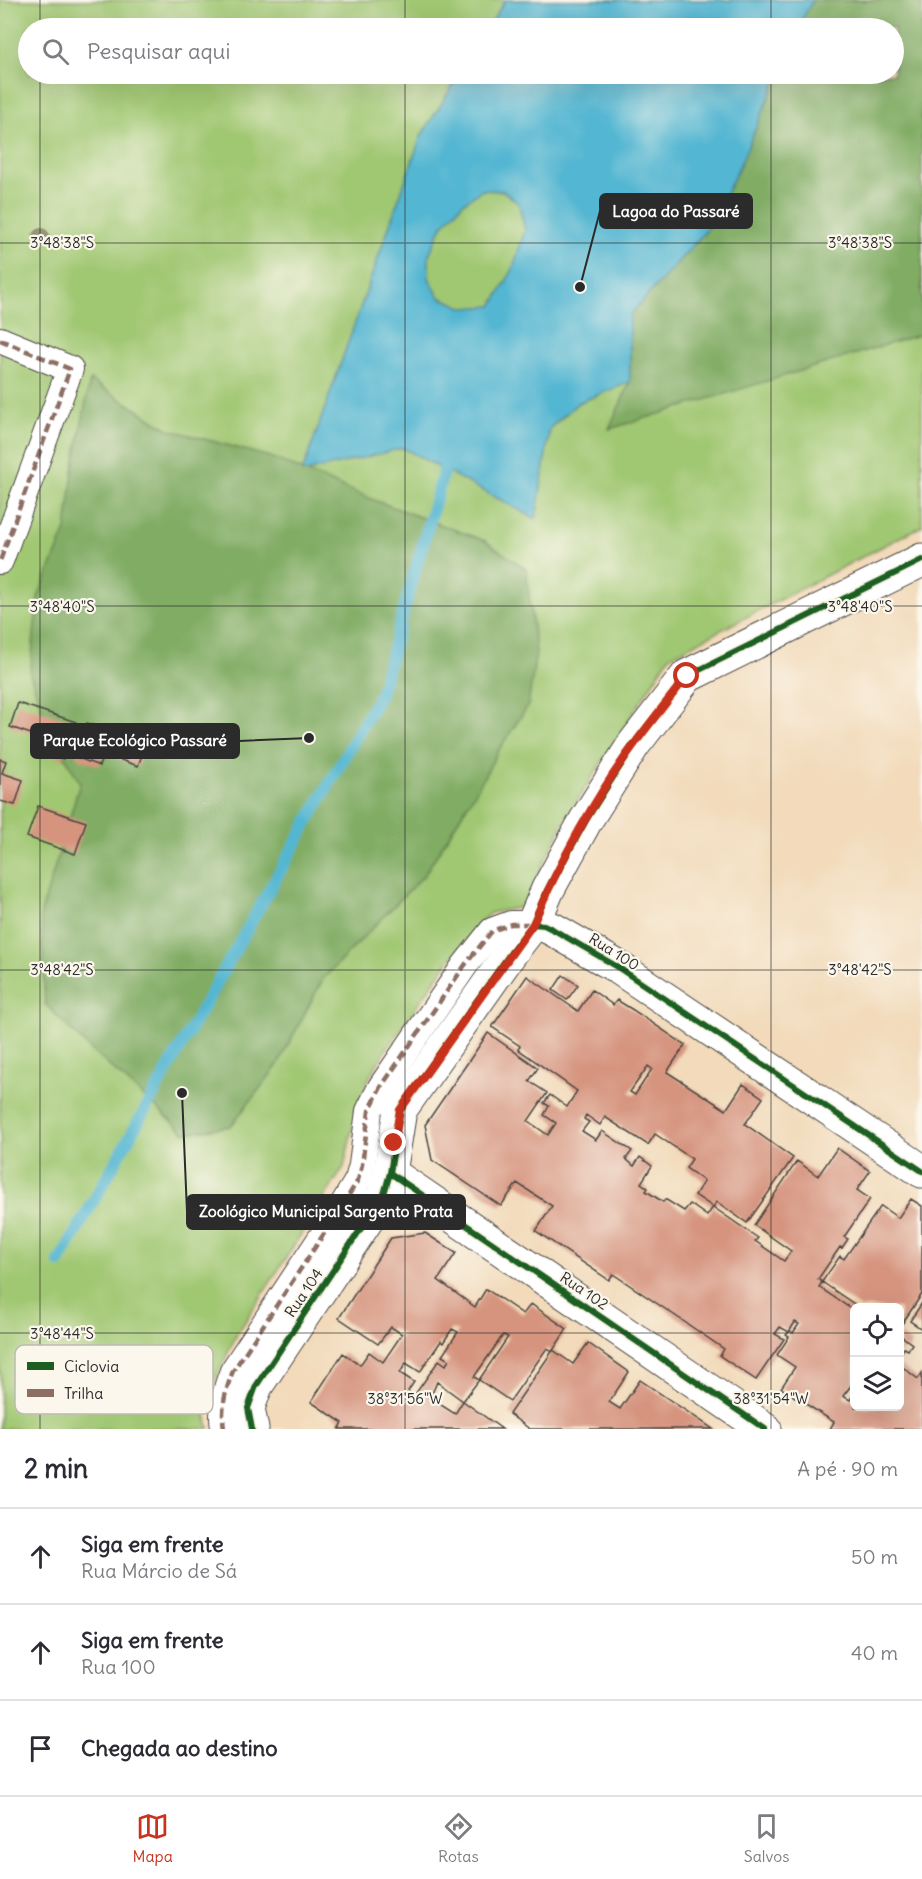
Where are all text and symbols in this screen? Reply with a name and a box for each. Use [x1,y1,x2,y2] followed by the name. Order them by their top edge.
[18,18,904,84] search box
[39,35,72,68] icon: search
[87,37,230,65] text: Pesquisar aqui
[600,194,752,228] callout: Lagoa do Passaré
[612,201,740,222] text: Lagoa do Passaré
[30,233,94,252] text: 3°48'38"S
[828,233,892,252] text: 3°48'38"S
[30,597,94,616] text: 3°48'40"S
[828,597,892,616] text: 3°48'40"S
[673,662,699,688] route start
[31,724,239,758] callout: Parque Ecológico Passaré
[43,730,227,751] text: Parque Ecológico Passaré
[585,929,643,974] street label: Rua 100
[30,960,94,979] text: 3°48'42"S
[828,960,892,979] text: 3°48'42"S
[380,1129,406,1155] route end
[187,1195,465,1229] callout: Zoológico Municipal Sargento Prata
[199,1201,453,1222] text: Zoológico Municipal Sargento Prata
[280,1264,327,1321] street label: Rua 104
[556,1268,612,1314] street label: Rua 102
[850,1303,904,1411] map controls
[850,1303,904,1357] button: locate
[30,1324,94,1343] text: 3°48'44"S
[15,1345,213,1414] legend
[64,1356,119,1376] text: Ciclovia
[850,1357,904,1411] button: layers
[64,1383,103,1403] text: Trilha
[367,1389,443,1408] text: 38°31'56"W
[733,1389,809,1408] text: 38°31'54"W
[24,1452,88,1485] text: 2 min
[797,1456,898,1481] text: A pé · 90 m
[81,1530,224,1558] text: Siga em frente
[24,1540,57,1573] icon: ahead
[851,1544,898,1569] text: 50 m
[81,1558,237,1583] text: Rua Márcio de Sá
[81,1626,224,1654] text: Siga em frente
[24,1636,57,1669] icon: ahead
[851,1640,898,1665] text: 40 m
[81,1654,156,1679] text: Rua 100
[24,1732,57,1765] icon: arrive
[81,1734,278,1762] text: Chegada ao destino
[133,1810,173,1866] tab: Mapa
[438,1810,479,1866] tab: Rotas
[744,1810,789,1866] tab: Salvos

